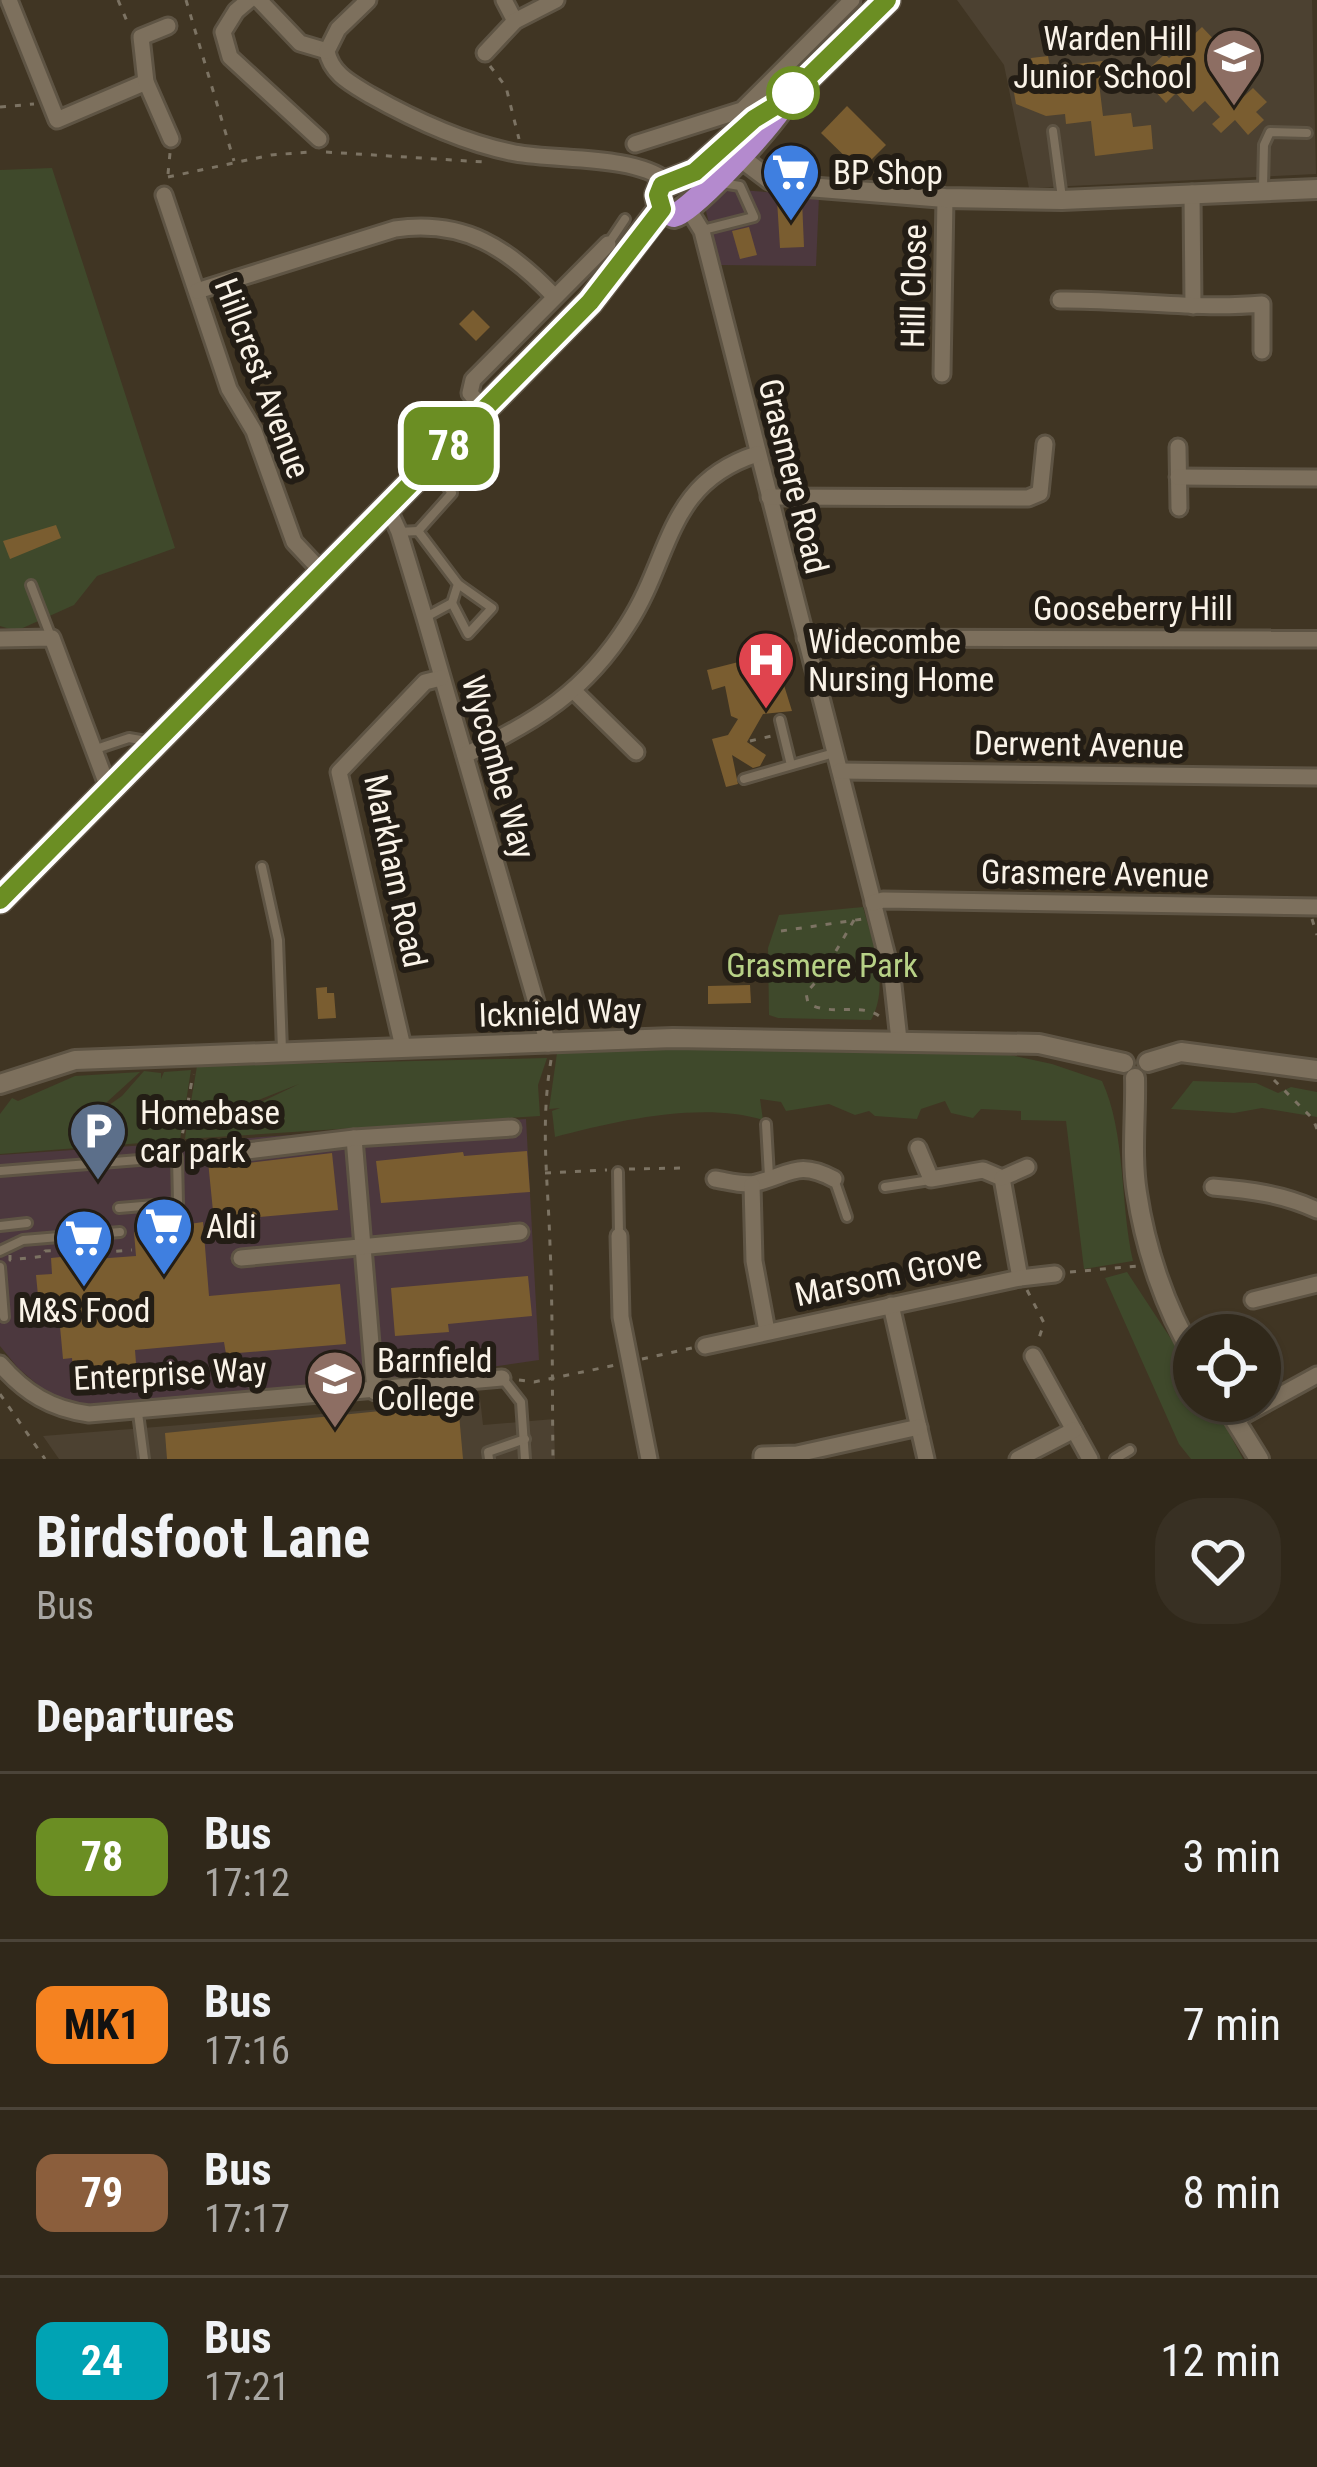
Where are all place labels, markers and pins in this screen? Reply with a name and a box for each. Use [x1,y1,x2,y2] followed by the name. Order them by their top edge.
[1013,19,1192,96] place label: Warden Hill Junior School
[1203,26,1265,108] school or university icon: Warden Hill Junior School
[768,68,818,118] unlabelled marker
[760,141,822,223] supermarket icon: BP Shop
[833,153,943,192] place label: BP Shop
[808,622,994,699] place label: Widecombe Nursing Home
[735,629,797,711] hospital icon: Widecombe Nursing Home
[140,1093,280,1170] place label: Homebase car park
[67,1100,129,1182] parking icon: Homebase car park
[133,1195,195,1277] supermarket icon: Aldi
[53,1207,115,1289] supermarket icon: M&S Food
[206,1207,257,1246] place label: Aldi
[18,1291,150,1330] place label: M&S Food
[377,1341,492,1418] place label: Barnfield College
[304,1348,366,1430] school or university icon: Barnfield College

